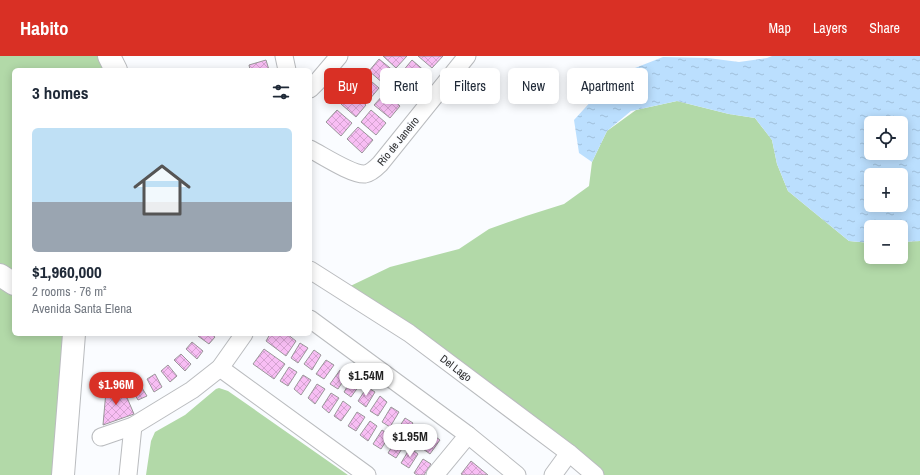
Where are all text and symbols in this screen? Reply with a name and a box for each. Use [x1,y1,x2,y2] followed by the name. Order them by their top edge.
[20,15,68,41] text: Habito
[769,19,791,37] text: Map
[813,19,847,37] text: Layers
[869,19,900,37] text: Share
[324,68,372,104] chip: Buy
[380,68,432,104] chip: Rent
[440,68,500,104] chip: Filters
[508,68,559,104] chip: New
[567,68,648,104] chip: Apartment
[32,81,89,104] text: 3 homes
[270,81,292,103] icon: filters
[374,114,422,168] street label: Río de Janeiro
[864,116,908,264] map controls
[864,116,908,160] button: locate
[126,154,198,226] icon: home
[864,168,908,212] button: +
[864,220,908,264] button: −
[32,260,102,283] text: $1,960,000
[32,283,107,300] text: 2 rooms · 76 m²
[32,300,132,317] text: Avenida Santa Elena
[437,352,475,384] street label: Del Lago
[333,363,399,397] pin: $1.54M
[348,367,384,384] text: $1.54M
[83,372,149,406] pin: $1.96M
[98,376,134,393] text: $1.96M
[377,424,443,458] pin: $1.95M
[392,428,428,445] text: $1.95M

